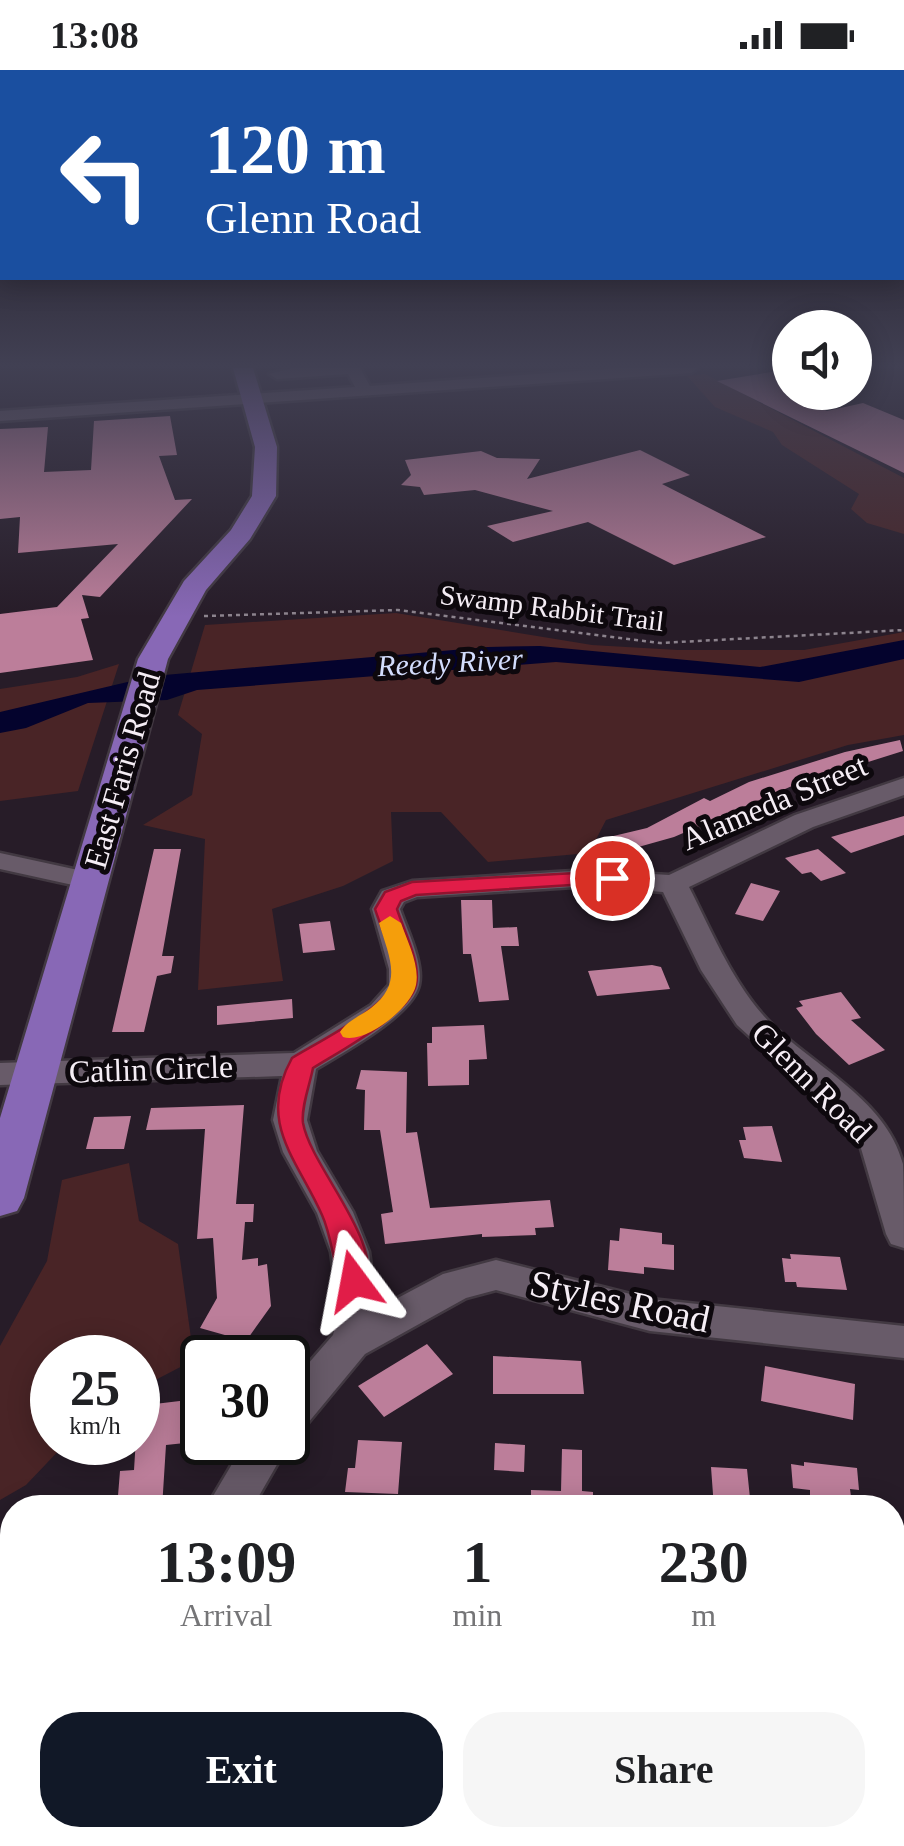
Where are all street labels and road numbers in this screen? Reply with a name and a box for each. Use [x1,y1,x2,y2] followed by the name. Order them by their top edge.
[438,579,666,637] street label: Swamp Rabbit Trail
[77,668,167,872] street label: East Faris Road
[676,747,872,857] street label: Alameda Street
[745,1015,879,1149] street label: Glenn Road
[68,1048,234,1090] street label: Catlin Circle
[526,1261,714,1341] street label: Styles Road

